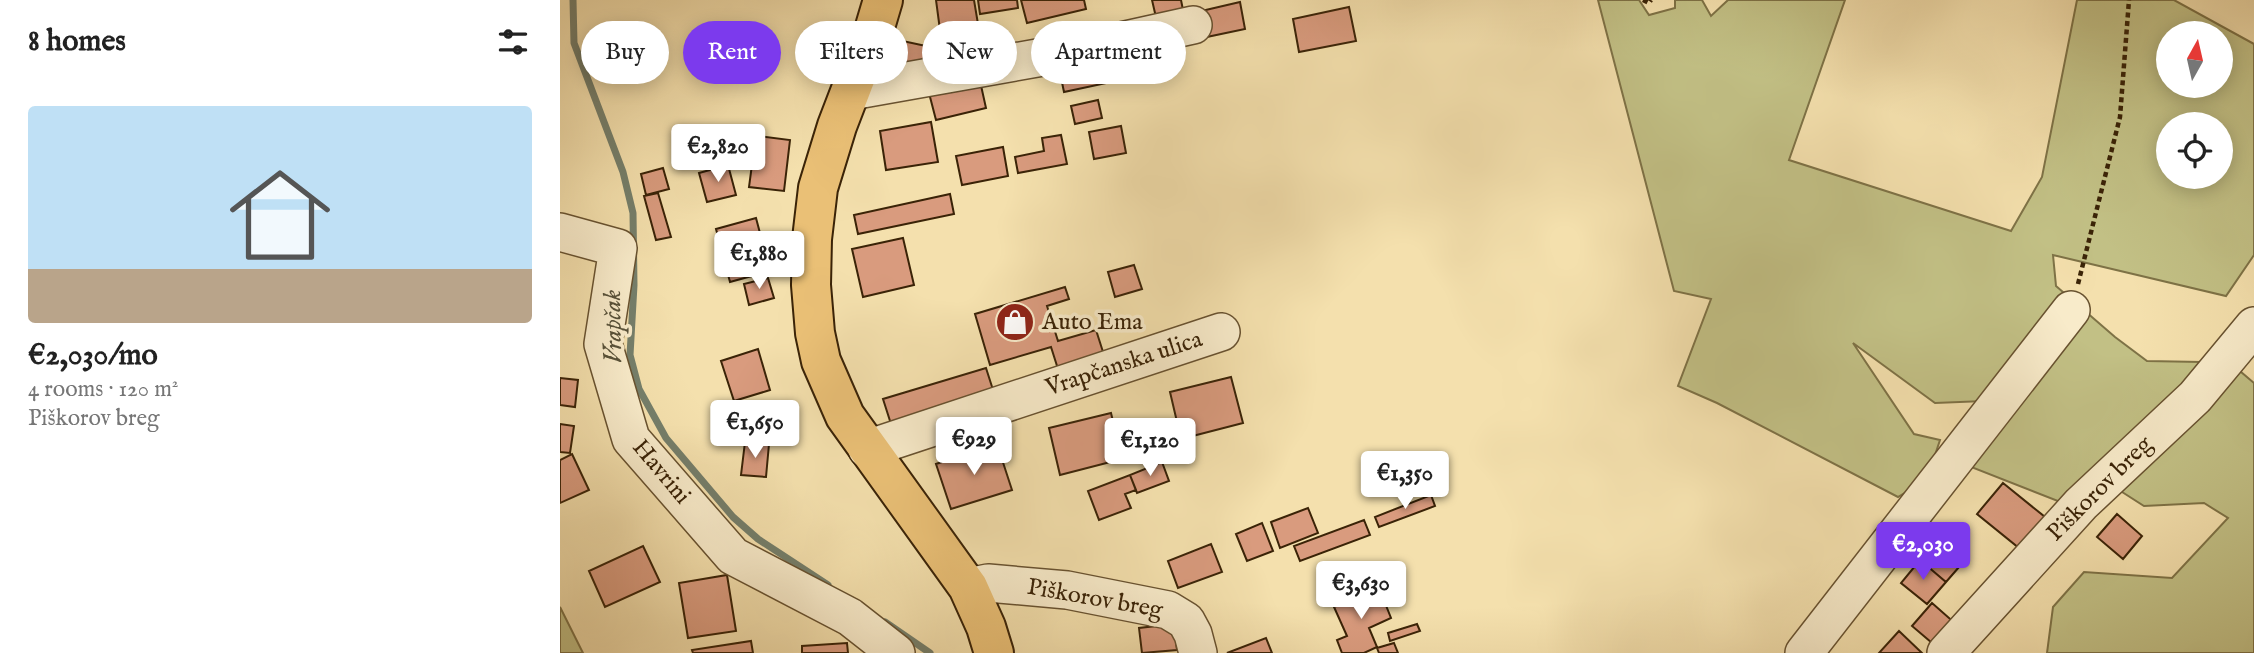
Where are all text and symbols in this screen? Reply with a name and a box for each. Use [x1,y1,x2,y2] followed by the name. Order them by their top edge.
[581,21,669,84] chip: Buy
[683,21,781,84] chip: Rent
[795,21,908,84] chip: Filters
[922,21,1017,84] chip: New
[1031,21,1186,84] chip: Apartment
[2156,21,2233,98] north arrow
[2156,21,2233,189] map controls
[28,23,126,61] text: 8 homes
[494,23,532,61] icon: filters
[2156,112,2233,189] button: locate
[661,124,775,184] pin: €2,820
[687,132,749,161] text: €2,820
[217,152,343,278] icon: home
[702,232,816,291] pin: €1,880
[730,239,788,268] text: €1,880
[596,289,630,365] water label: Vrapčak
[994,301,1036,343] shop icon: Auto Ema
[1041,307,1143,338] place label: Auto Ema
[1041,324,1207,404] street label: Vrapčanska ulica
[28,337,158,375] text: €2,030/mo
[28,375,178,404] text: 4 rooms · 120 m²
[698,400,812,460] pin: €1,650
[28,404,160,433] text: Piškorov breg
[726,408,784,437] text: €1,650
[933,418,1015,477] pin: €929
[1093,419,1207,478] pin: €1,120
[952,425,996,454] text: €929
[1121,426,1179,455] text: €1,120
[2041,429,2160,548] street label: Piškorov breg
[625,433,697,511] street label: Havrini
[1348,452,1462,511] pin: €1,350
[1377,459,1433,488] text: €1,350
[1866,522,1980,582] pin: €2,030
[1892,530,1954,559] text: €2,030
[1304,562,1418,621] pin: €3,630
[1332,569,1390,598] text: €3,630
[1025,572,1166,626] street label: Piškorov breg

